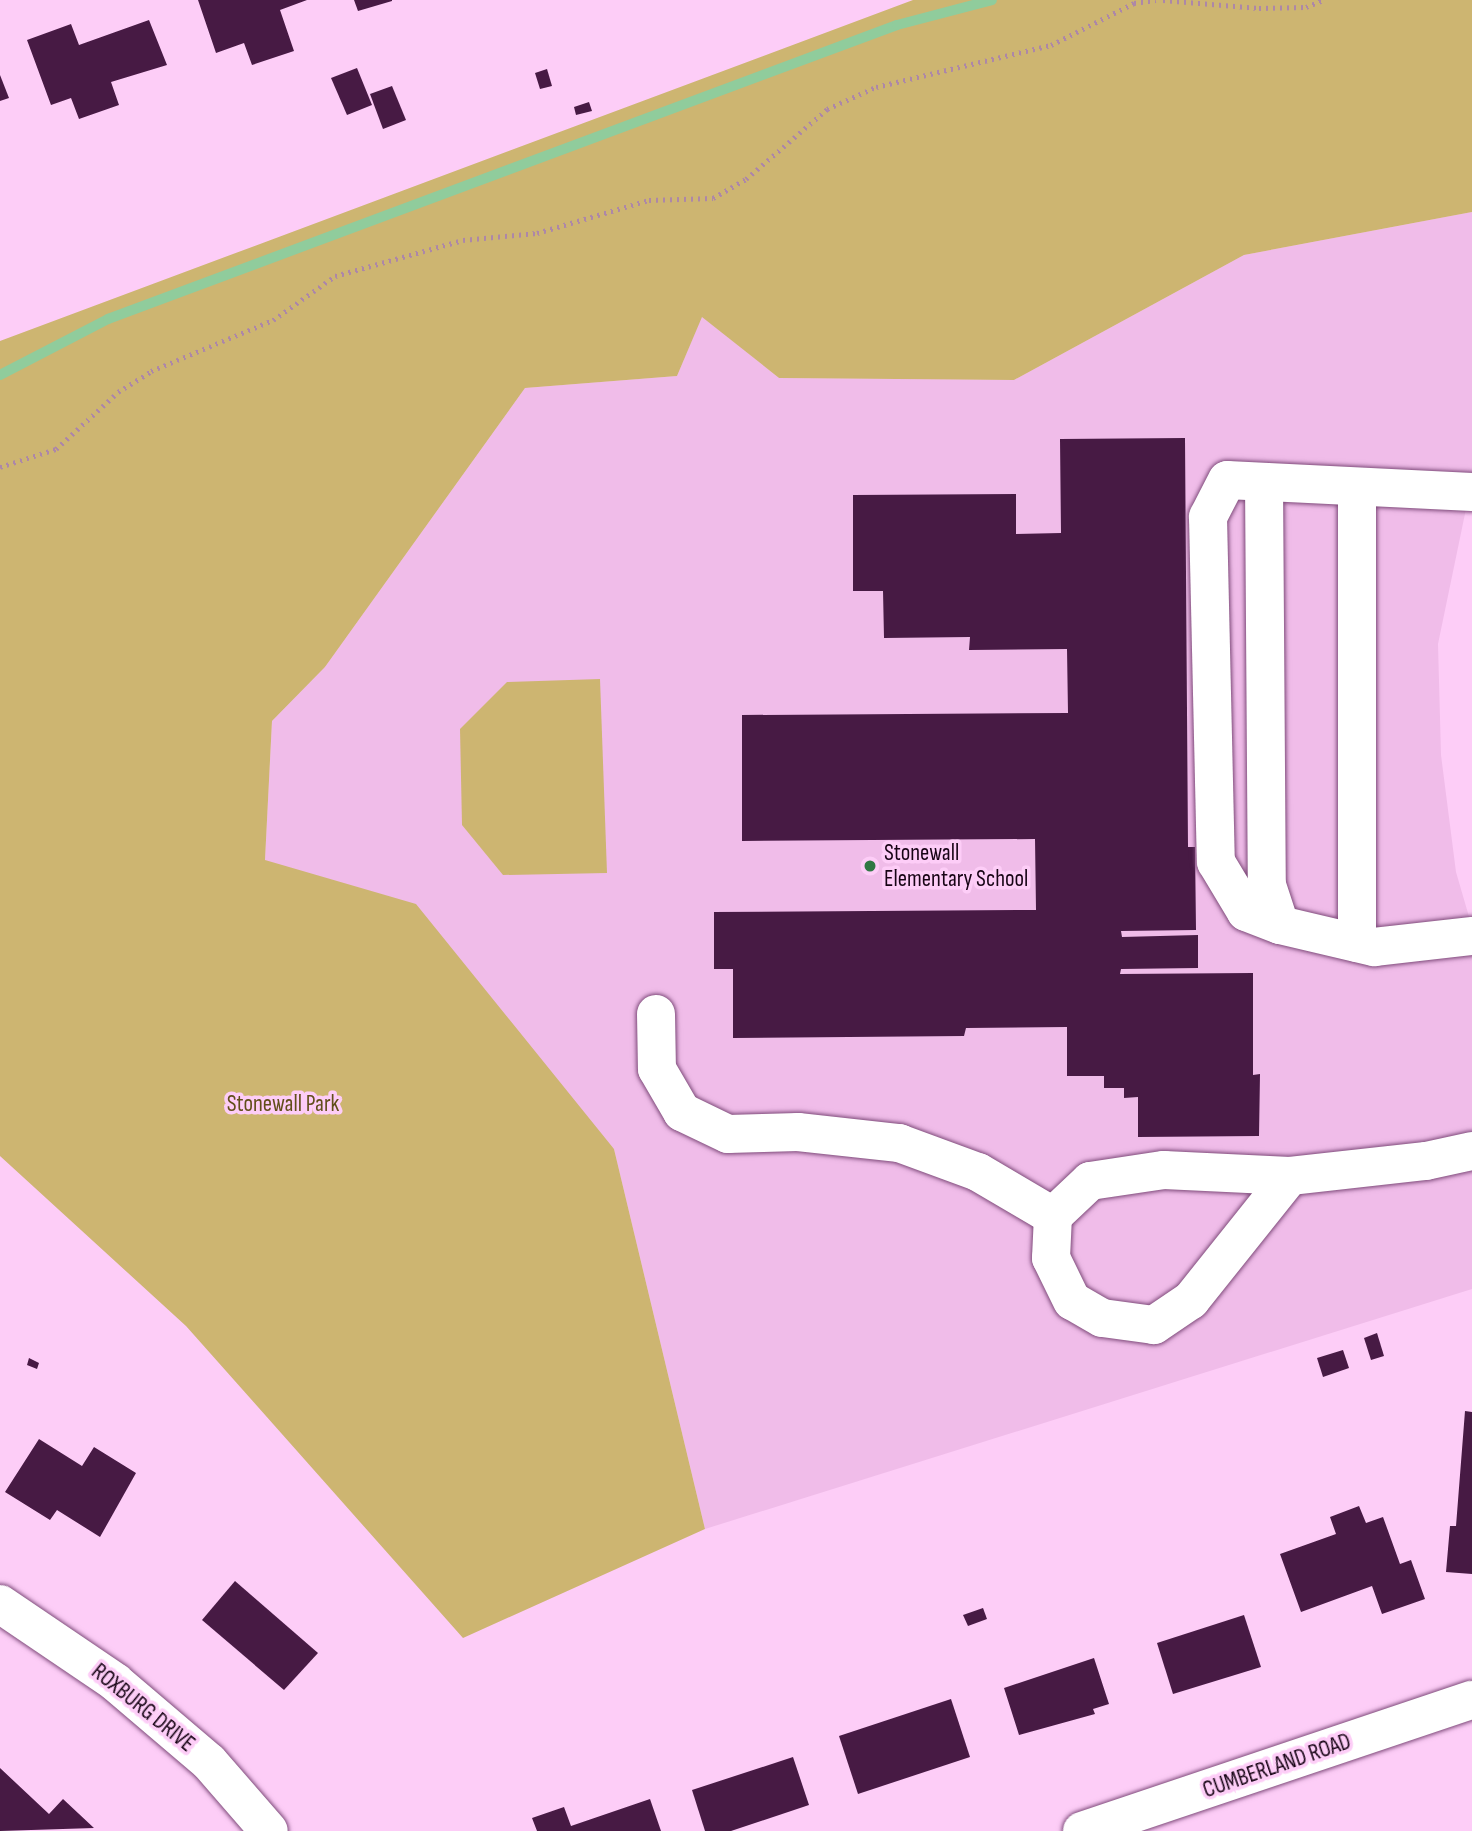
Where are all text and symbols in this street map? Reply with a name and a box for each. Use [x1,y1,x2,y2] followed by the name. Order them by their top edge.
[884,839,1028,893] place label: Stonewall Elementary School
[862,858,878,874] marker: Stonewall Elementary School
[227,1090,339,1118] park label: Stonewall Park
[86,1658,200,1758] street label: ROXBURG DRIVE
[1199,1728,1355,1804] street label: CUMBERLAND ROAD

